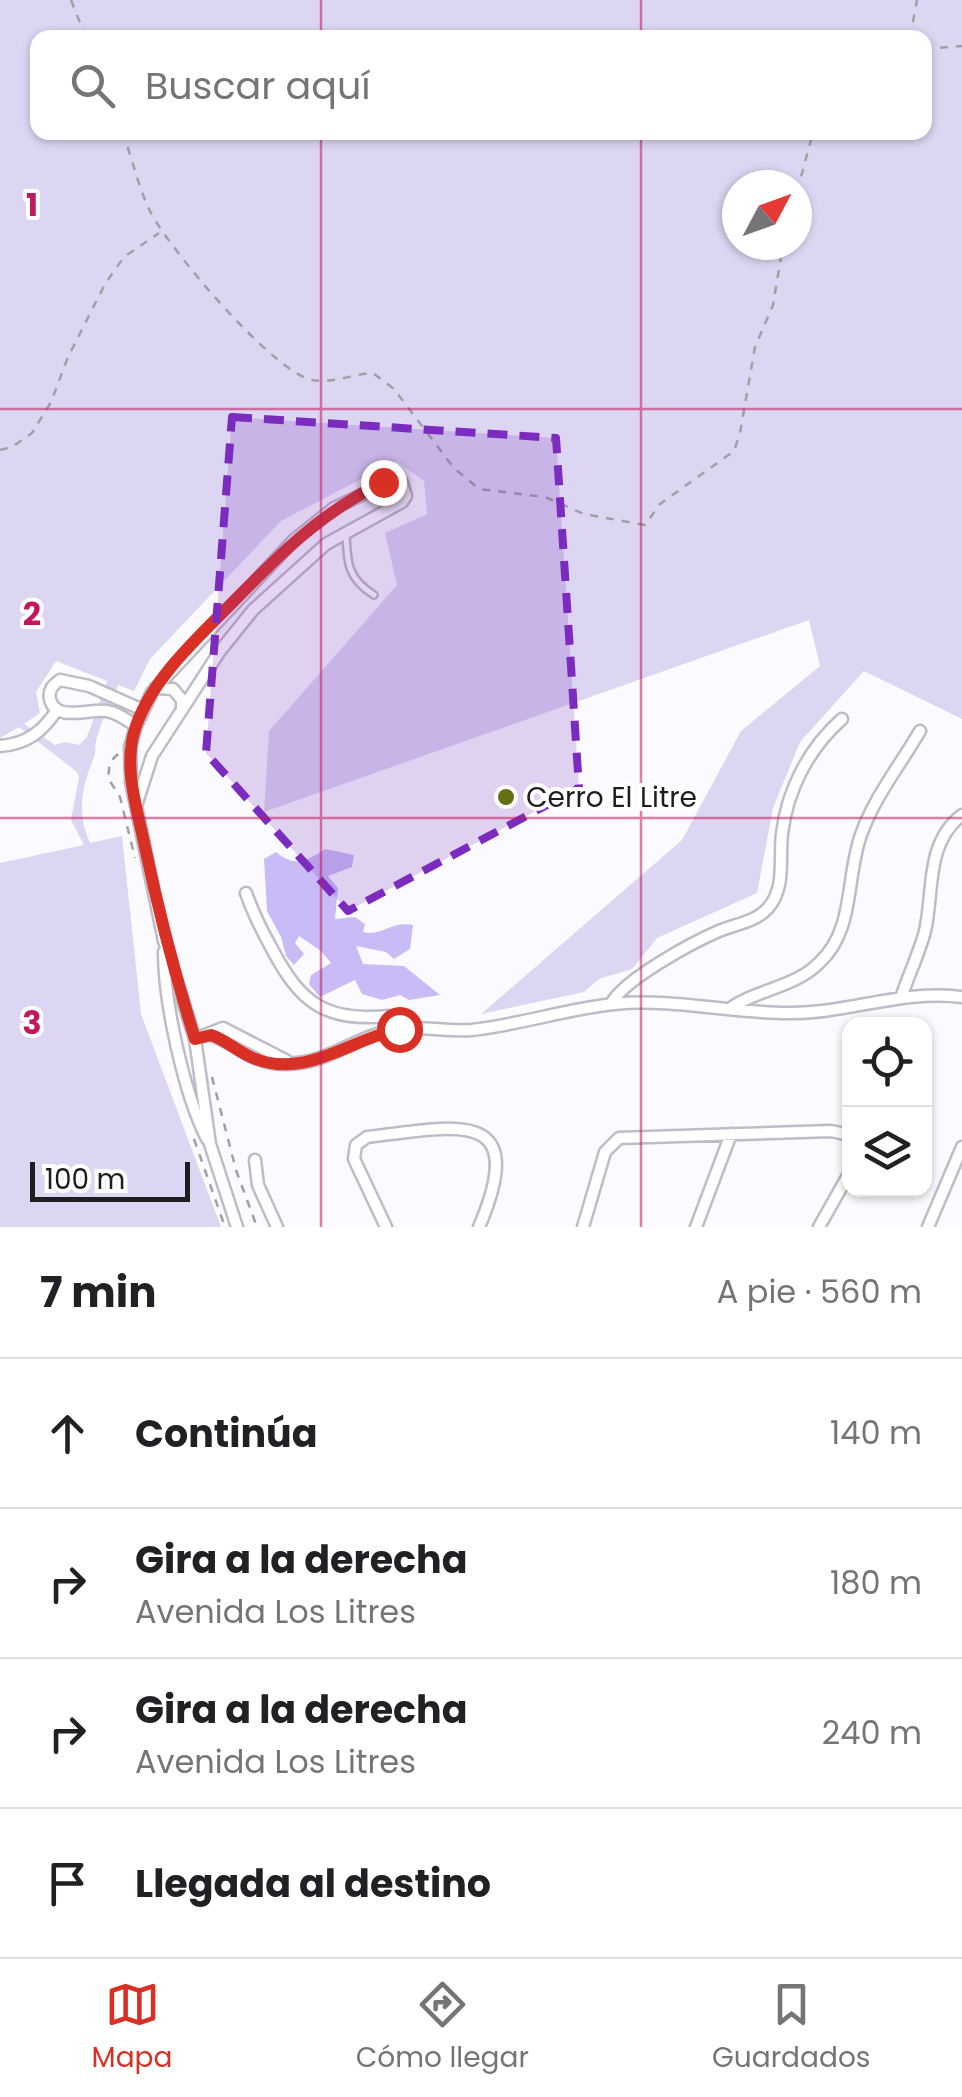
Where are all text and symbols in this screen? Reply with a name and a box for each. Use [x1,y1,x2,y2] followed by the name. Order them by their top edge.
[30,30,932,140] search box
[65,58,120,113] icon: search
[145,59,371,112] text: Buscar aquí
[722,170,812,260] north arrow
[26,182,38,227] text: 1
[361,460,407,506] route end
[23,591,41,636] text: 2
[526,778,697,817] place label: Cerro El Litre
[495,786,517,808] marker: Cerro El Litre
[22,1000,42,1045] text: 3
[377,1007,423,1053] route start
[842,1017,932,1197] map controls
[842,1017,932,1107] button: locate
[842,1107,932,1197] button: layers
[30,1157,190,1202] scale bar
[45,1160,125,1199] text: 100 m
[40,1263,157,1322] text: 7 min
[717,1269,922,1314] text: A pie · 560 m
[40,1406,95,1461] icon: ahead
[135,1407,317,1460] text: Continúa
[830,1410,922,1455] text: 140 m
[135,1533,468,1586] text: Gira a la derecha
[40,1556,95,1611] icon: right
[830,1560,922,1605] text: 180 m
[135,1589,416,1634] text: Avenida Los Litres
[135,1683,468,1736] text: Gira a la derecha
[40,1706,95,1761] icon: right
[822,1710,922,1755] text: 240 m
[135,1739,416,1784] text: Avenida Los Litres
[40,1856,95,1911] icon: arrive
[135,1857,491,1910] text: Llegada al destino
[92,1977,172,2079] tab: Mapa
[356,1977,529,2079] tab: Cómo llegar
[712,1977,870,2079] tab: Guardados

